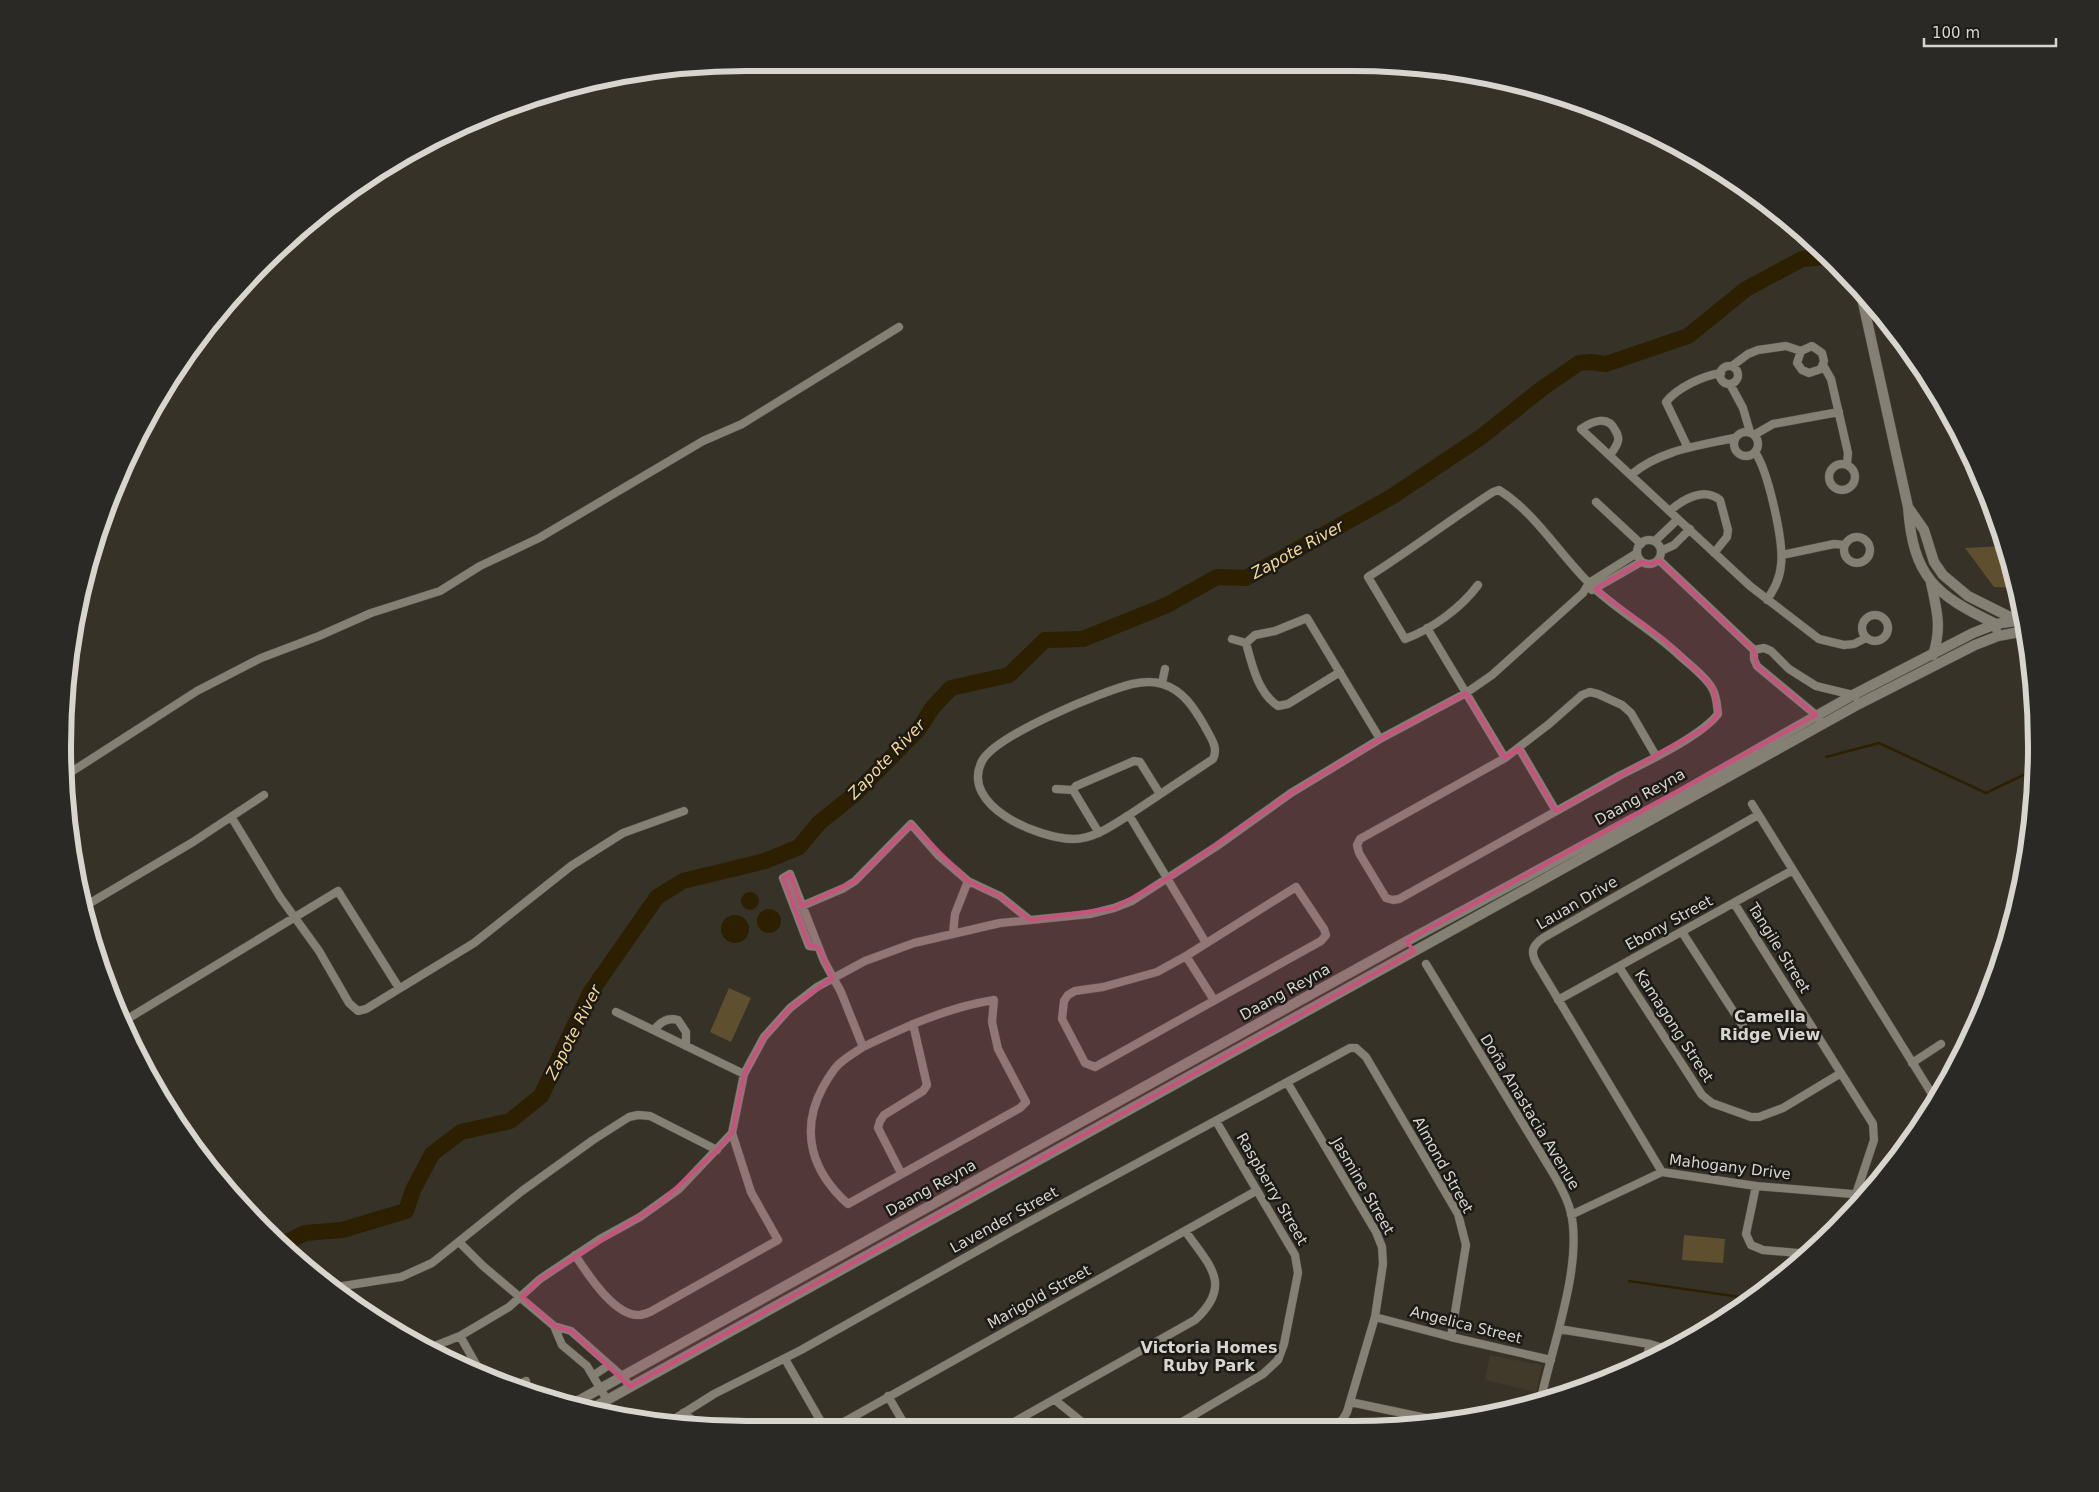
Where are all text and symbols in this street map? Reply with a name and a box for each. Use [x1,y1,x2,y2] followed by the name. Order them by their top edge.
[1924,15,2056,47] scale bar
[1932,24,1980,42] text: 100 m
[1247,515,1348,583] water label: Zapote River
[843,715,930,804] water label: Zapote River
[1592,765,1688,829] street label: Daang Reyna
[1533,873,1621,933] street label: Lauan Drive
[1622,892,1716,954] street label: Ebony Street
[1744,899,1814,996] street label: Tangile Street
[1237,960,1333,1024] street label: Daang Reyna
[1631,966,1717,1086] street label: Kamagong Street
[541,981,606,1083] water label: Zapote River
[1720,1007,1820,1044] district label: Camella Ridge View
[1476,1031,1584,1193] street label: Doña Anastacia Avenue
[1409,1114,1477,1217] street label: Almond Street
[1233,1130,1312,1248] street label: Raspberry Street
[1327,1133,1398,1238] street label: Jasmine Street
[1668,1151,1792,1183] street label: Mahogany Drive
[883,1156,979,1220] street label: Daang Reyna
[947,1183,1061,1257] street label: Lavender Street
[984,1261,1094,1333] street label: Marigold Street
[1408,1302,1524,1348] street label: Angelica Street
[1141,1338,1277,1375] district label: Victoria Homes Ruby Park

